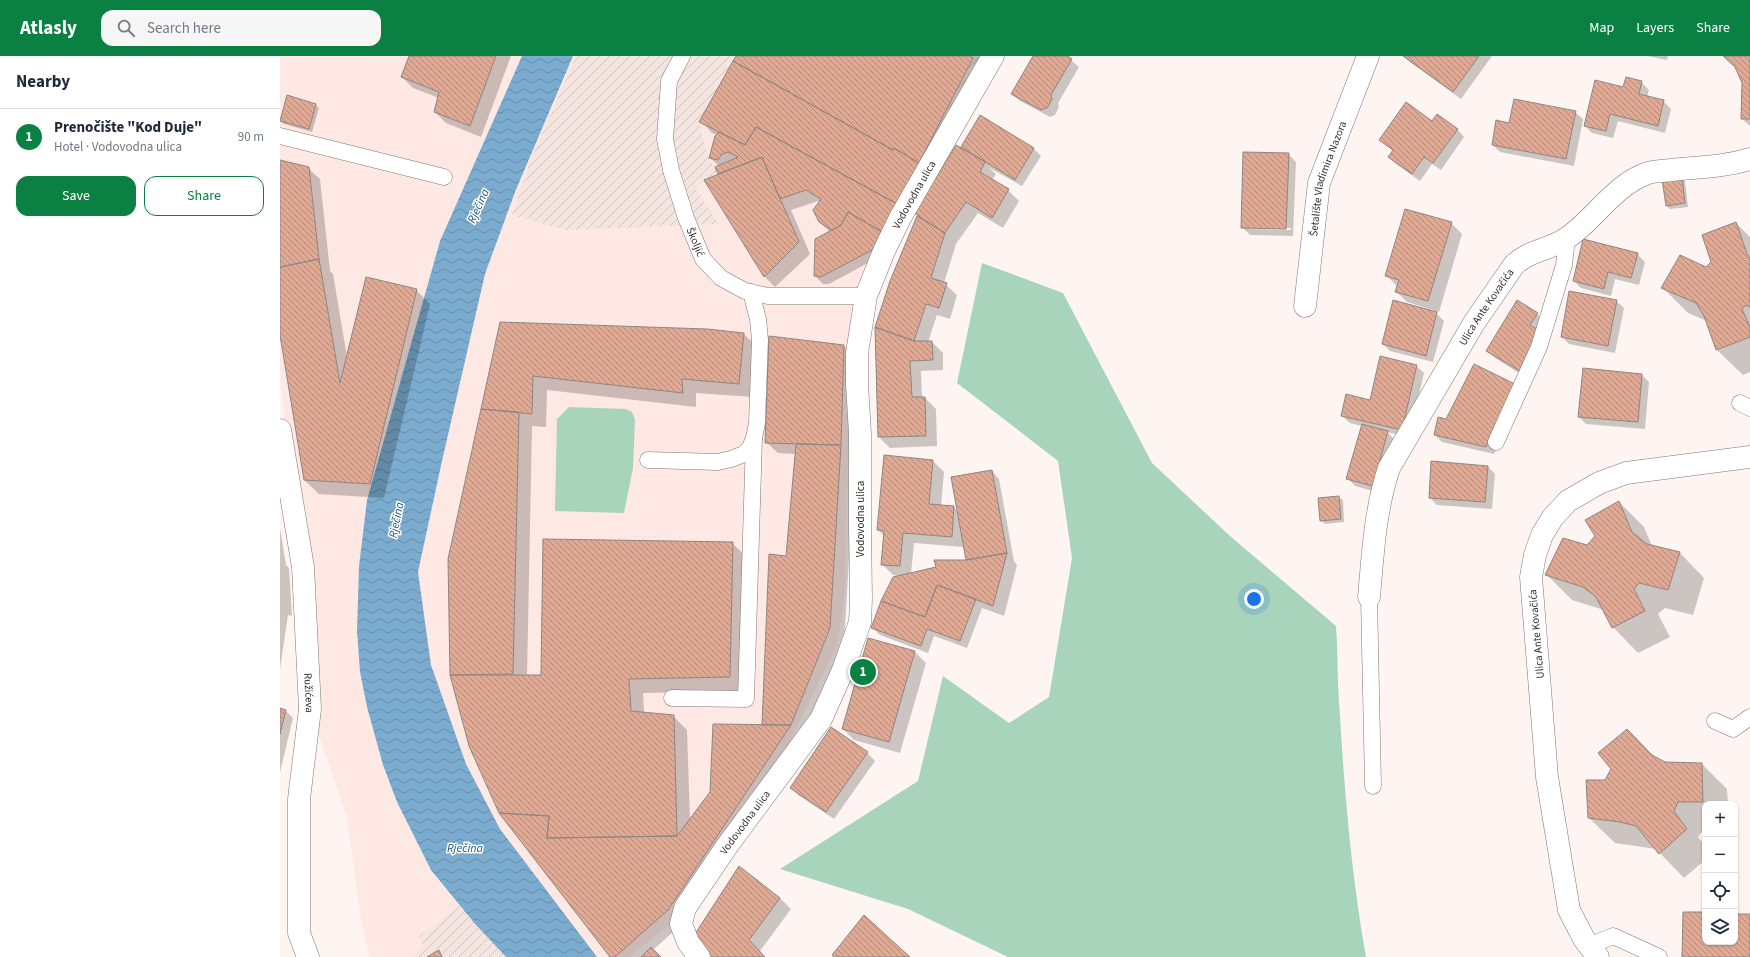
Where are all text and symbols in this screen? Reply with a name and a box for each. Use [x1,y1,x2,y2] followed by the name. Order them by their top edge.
[101,10,381,46] search box
[20,15,77,42] text: Atlasly
[115,17,137,39] icon: search
[147,18,221,39] text: Search here
[1589,18,1614,38] text: Map
[1636,18,1674,38] text: Layers
[1696,18,1730,38] text: Share
[16,70,70,94] text: Nearby
[54,117,202,138] text: Prenočište "Kod Duje"
[1306,119,1350,237] street label: Šetalište Vladimira Nazora
[26,128,32,146] text: 1
[238,128,264,146] text: 90 m
[54,138,182,156] text: Hotel · Vodovodna ulica
[889,158,939,231] street label: Vodovodna ulica
[16,176,136,216] button: Save
[144,176,264,216] button: Share
[463,186,494,226] water label: Rječina
[683,225,708,259] street label: Školjić
[1455,266,1517,348] street label: Ulica Ante Kovačića
[853,481,868,557] street label: Vodovodna ulica
[385,500,408,539] water label: Rječina
[1244,589,1264,609] your location
[1525,589,1548,679] street label: Ulica Ante Kovačića
[850,657,876,687] pin: 1
[300,672,317,714] street label: Ružićeva
[716,787,774,858] street label: Vodovodna ulica
[1702,801,1738,945] map controls
[1702,801,1738,837] button: +
[1702,837,1738,873] button: −
[447,840,484,857] water label: Rječina
[1702,873,1738,909] button: locate
[1702,909,1738,945] button: layers

